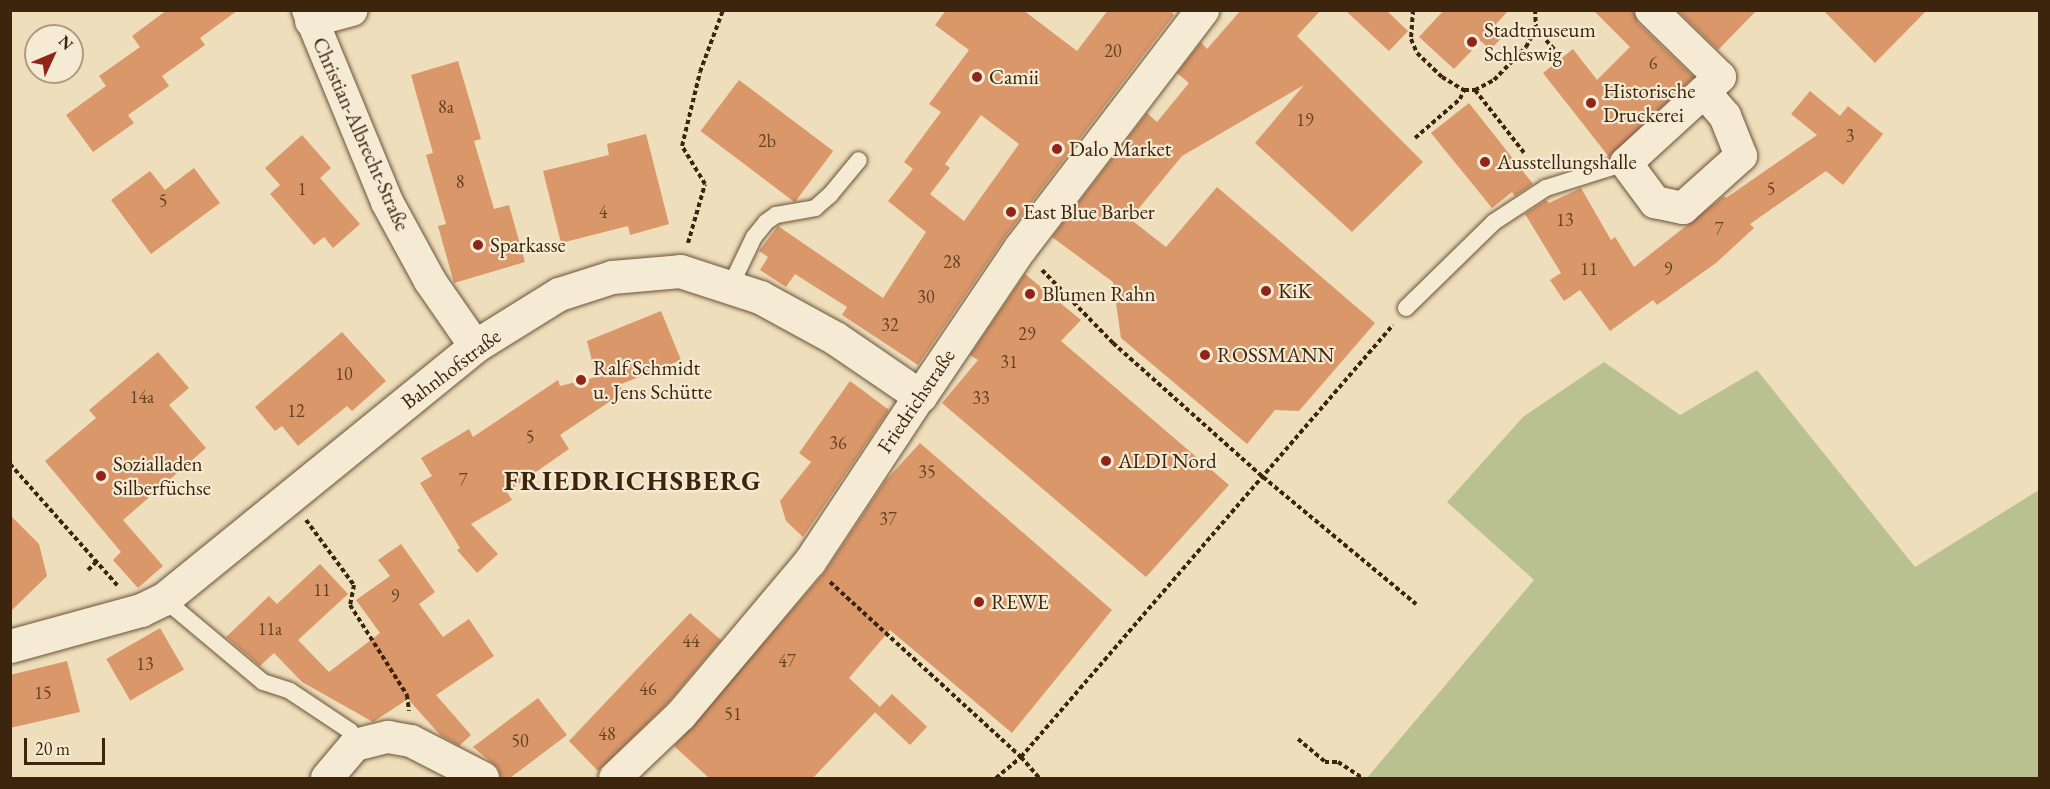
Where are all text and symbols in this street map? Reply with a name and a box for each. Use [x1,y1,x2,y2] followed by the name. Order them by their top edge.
[1484,17,1596,67] place label: Stadtmuseum Schleswig
[24,24,84,84] north arrow
[54,31,78,54] text: N
[307,33,415,235] street label: Christian-Albrecht-Straße
[1465,35,1479,49] marker: Stadtmuseum Schleswig
[1104,40,1122,62] house number: 20
[1649,52,1657,74] house number: 6
[989,64,1039,90] place label: Camii
[970,70,984,84] marker: Camii
[1603,78,1695,128] place label: Historische Druckerei
[438,96,454,118] house number: 8a
[1584,96,1598,110] marker: Historische Druckerei
[1296,109,1314,131] house number: 19
[1846,125,1854,147] house number: 3
[758,130,776,152] house number: 2b
[1069,136,1171,162] place label: Dalo Market
[1050,142,1064,156] marker: Dalo Market
[1497,149,1637,175] place label: Ausstellungshalle
[1478,155,1492,169] marker: Ausstellungshalle
[456,171,464,193] house number: 8
[298,178,306,200] house number: 1
[1767,178,1775,200] house number: 5
[159,190,167,212] house number: 5
[1023,199,1155,225] place label: East Blue Barber
[599,201,607,223] house number: 4
[1004,205,1018,219] marker: East Blue Barber
[1556,209,1574,231] house number: 13
[1715,218,1723,240] house number: 7
[490,232,566,258] place label: Sparkasse
[471,238,485,252] marker: Sparkasse
[943,251,961,273] house number: 28
[1580,258,1598,280] house number: 11
[1664,258,1672,280] house number: 9
[1278,278,1312,304] place label: KiK
[1042,281,1156,307] place label: Blumen Rahn
[1259,284,1273,298] marker: KiK
[917,286,935,308] house number: 30
[1023,287,1037,301] marker: Blumen Rahn
[881,314,899,336] house number: 32
[396,323,506,415] street label: Bahnhofstraße
[1018,323,1036,345] house number: 29
[1217,342,1334,368] place label: ROSSMANN
[872,344,960,458] street label: Friedrichstraße
[1198,348,1212,362] marker: ROSSMANN
[1000,351,1018,373] house number: 31
[593,355,712,405] place label: Ralf Schmidt u. Jens Schütte
[335,363,353,385] house number: 10
[574,373,588,387] marker: Ralf Schmidt u. Jens Schütte
[130,386,154,408] house number: 14a
[972,387,990,409] house number: 33
[287,400,305,422] house number: 12
[526,426,534,448] house number: 5
[829,432,847,454] house number: 36
[1118,448,1217,474] place label: ALDI Nord
[113,451,211,501] place label: Sozialladen Silberfüchse
[1099,454,1113,468] marker: ALDI Nord
[918,461,936,483] house number: 35
[504,465,762,497] district label: FRIEDRICHSBERG
[94,469,108,483] marker: Sozialladen Silberfüchse
[459,469,467,491] house number: 7
[879,508,897,530] house number: 37
[313,579,331,601] house number: 11
[391,585,399,607] house number: 9
[991,589,1049,615] place label: REWE
[972,595,986,609] marker: REWE
[258,618,282,640] house number: 11a
[682,630,700,652] house number: 44
[778,650,796,672] house number: 47
[136,653,154,675] house number: 13
[639,678,657,700] house number: 46
[34,682,52,704] house number: 15
[724,703,742,725] house number: 51
[598,723,616,745] house number: 48
[27,726,108,764] scale bar
[511,730,529,752] house number: 50
[35,737,70,760] text: 20 m

